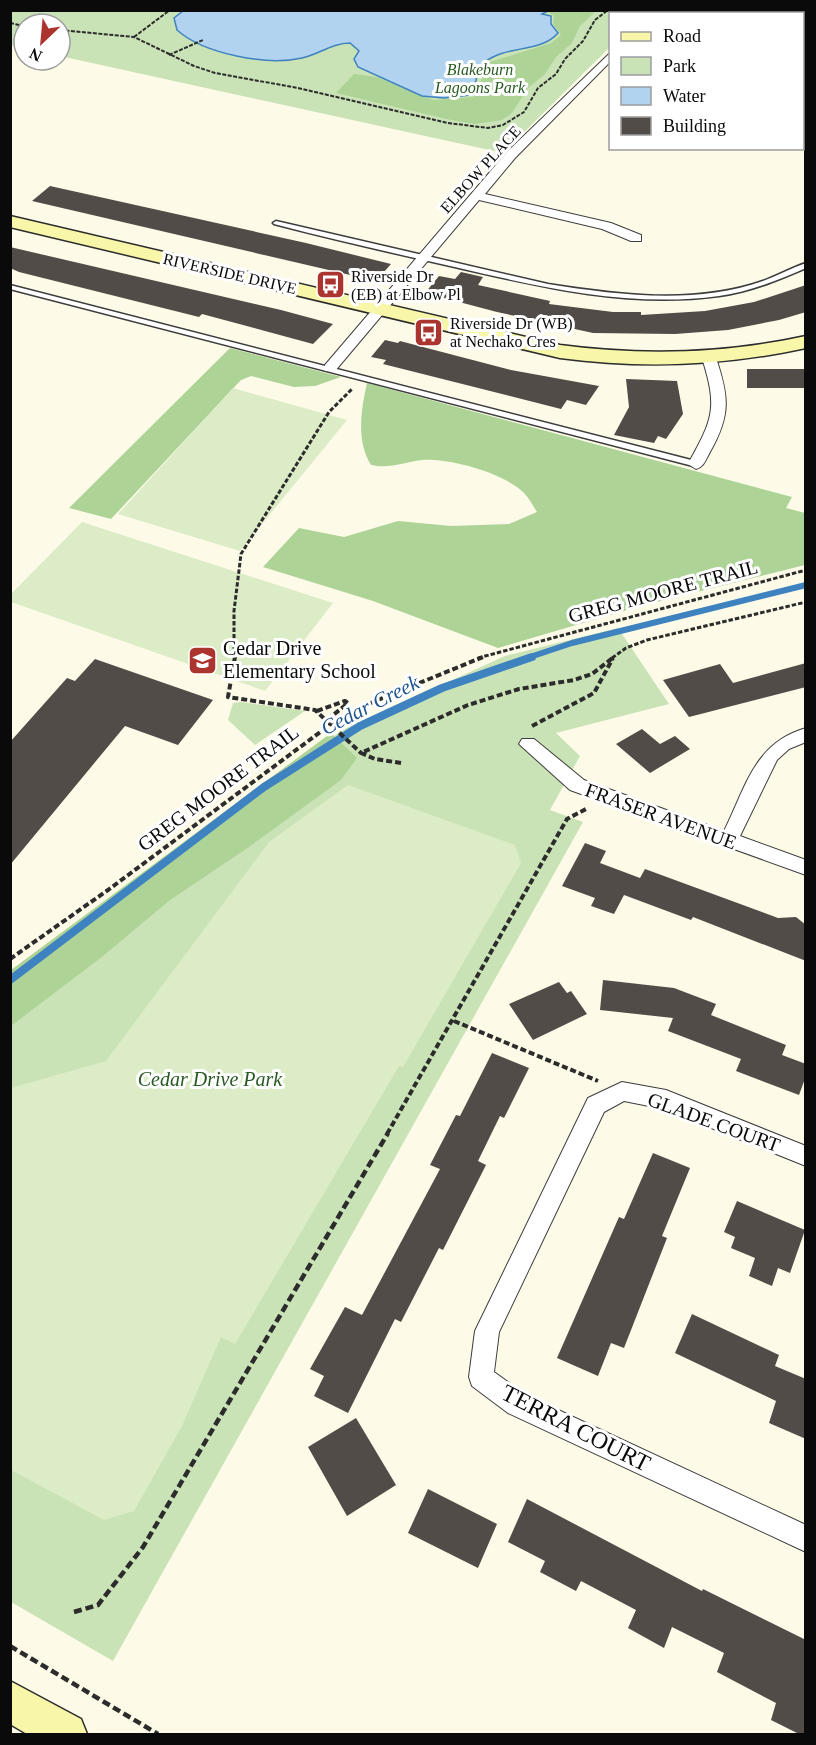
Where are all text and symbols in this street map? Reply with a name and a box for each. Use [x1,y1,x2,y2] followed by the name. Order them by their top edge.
[12,12,72,72] north arrow
[609,12,804,150] legend
[663,26,701,46] text: Road
[26,45,45,65] text: N
[663,56,696,76] text: Park
[434,61,526,97] park label: Blakeburn Lagoons Park
[663,86,706,106] text: Water
[663,116,726,136] text: Building
[437,122,524,216] street label: ELBOW PLACE
[162,250,298,297] street label: RIVERSIDE DRIVE
[351,268,461,304] place label: Riverside Dr (EB) at Elbow Pl
[314,269,346,301] bus stop icon: Riverside Dr (EB) at Elbow Pl
[450,315,573,350] place label: Riverside Dr (WB) at Nechako Cres
[413,316,445,348] bus stop icon: Riverside Dr (WB) at Nechako Cres
[566,555,760,627] street label: GREG MOORE TRAIL
[223,637,376,683] place label: Cedar Drive Elementary School
[186,644,218,676] school or university icon: Cedar Drive Elementary School
[317,670,424,740] water label: Cedar Creek
[133,720,303,856] street label: GREG MOORE TRAIL
[582,778,740,854] street label: FRASER AVENUE
[138,1068,283,1090] park label: Cedar Drive Park
[645,1088,783,1156] street label: GLADE COURT
[497,1379,655,1477] street label: TERRA COURT

